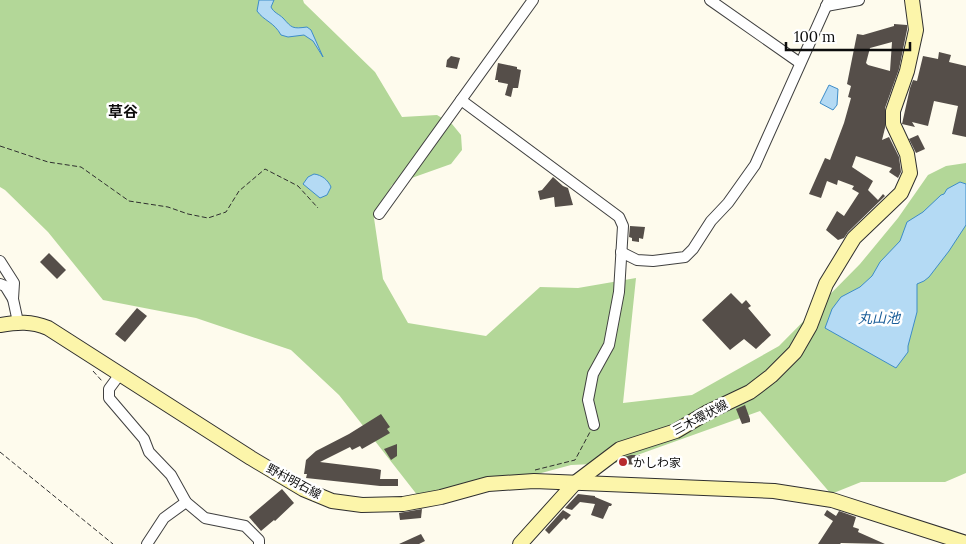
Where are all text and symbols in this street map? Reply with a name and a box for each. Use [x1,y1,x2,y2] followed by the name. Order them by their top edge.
[786,20,910,52] scale bar
[794,27,835,46] text: 100 m
[108,102,138,121] district label: 草谷
[858,309,902,327] water label: 丸山池
[670,396,730,438] street label: 三木環状線
[633,455,681,470] place label: かしわ家
[617,456,629,468] marker: かしわ家
[264,460,324,502] street label: 野村明石線

